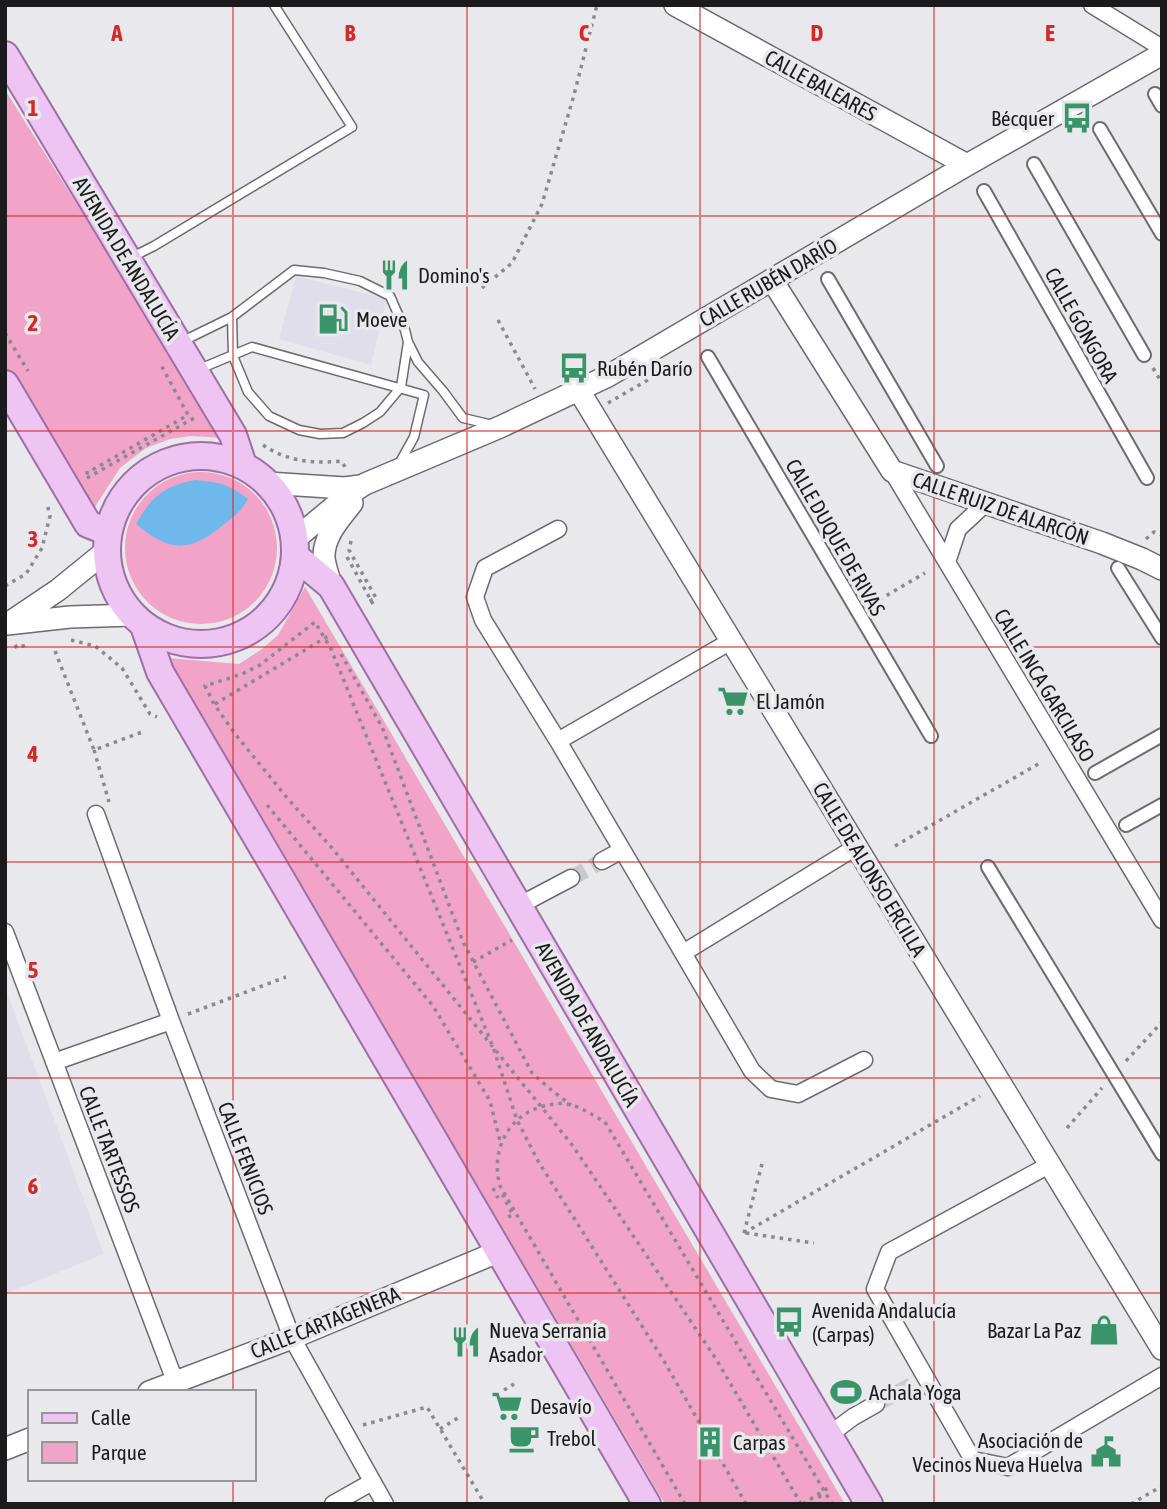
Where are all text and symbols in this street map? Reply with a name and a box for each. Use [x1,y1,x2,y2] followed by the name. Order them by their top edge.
[110,20,123,46] text: A
[345,20,356,46] text: B
[579,20,590,46] text: C
[811,20,824,46] text: D
[1045,20,1055,46] text: E
[761,45,881,126] street label: CALLE BALEARES
[28,95,39,121] text: 1
[1060,101,1094,135] bus stop icon: Bécquer
[991,106,1055,130] place label: Bécquer
[69,172,185,344] street label: AVENIDA DE ANDALUCÍA
[695,233,841,331] street label: CALLE RUBÉN DARÍO
[378,258,412,292] restaurant icon: Domino's
[418,263,490,287] place label: Domino's
[1041,263,1124,387] street label: CALLE GÓNGORA
[316,302,350,336] fuel station icon: Moeve
[356,307,407,331] place label: Moeve
[28,310,38,336] text: 2
[557,351,591,385] bus stop icon: Rubén Darío
[597,356,693,380] place label: Rubén Darío
[781,454,891,620] street label: CALLE DUQUE DE RIVAS
[910,467,1092,549] street label: CALLE RUIZ DE ALARCÓN
[28,526,38,552] text: 3
[990,604,1100,766] street label: CALLE INCA GARCILASO
[716,684,750,718] supermarket icon: El Jamón
[756,689,825,713] place label: El Jamón
[27,741,39,767] text: 4
[809,778,932,961] street label: CALLE DE ALONSO ERCILLA
[531,938,645,1111] street label: AVENIDA DE ANDALUCÍA
[28,957,39,983] text: 5
[75,1082,145,1216] street label: CALLE TARTESSOS
[213,1098,279,1218] street label: CALLE FENICIOS
[28,1173,39,1199] text: 6
[247,1281,404,1363] street label: CALLE CARTAGENERA
[812,1298,956,1346] place label: Avenida Andalucía (Carpas)
[772,1305,806,1339] bus stop icon: Avenida Andalucía (Carpas)
[1087,1313,1121,1347] shop icon: Bazar La Paz
[489,1318,607,1366] place label: Nueva Serranía Asador
[987,1318,1081,1342] place label: Bazar La Paz
[449,1325,483,1359] restaurant icon: Nueva Serranía Asador
[829,1375,863,1409] sports icon: Achala Yoga
[869,1380,962,1404] place label: Achala Yoga
[490,1389,524,1423] supermarket icon: Desavío
[28,1390,256,1481] legend
[530,1394,592,1418] place label: Desavío
[91,1405,131,1429] text: Calle
[507,1421,541,1455] cafe icon: Trebol
[693,1425,727,1459] building icon: Carpas
[547,1426,597,1450] place label: Trebol
[913,1428,1083,1476] place label: Asociación de Vecinos Nueva Huelva
[733,1430,786,1454] place label: Carpas
[1089,1435,1123,1469] public building icon: Asociación de Vecinos Nueva Huelva
[91,1440,146,1464] text: Parque

